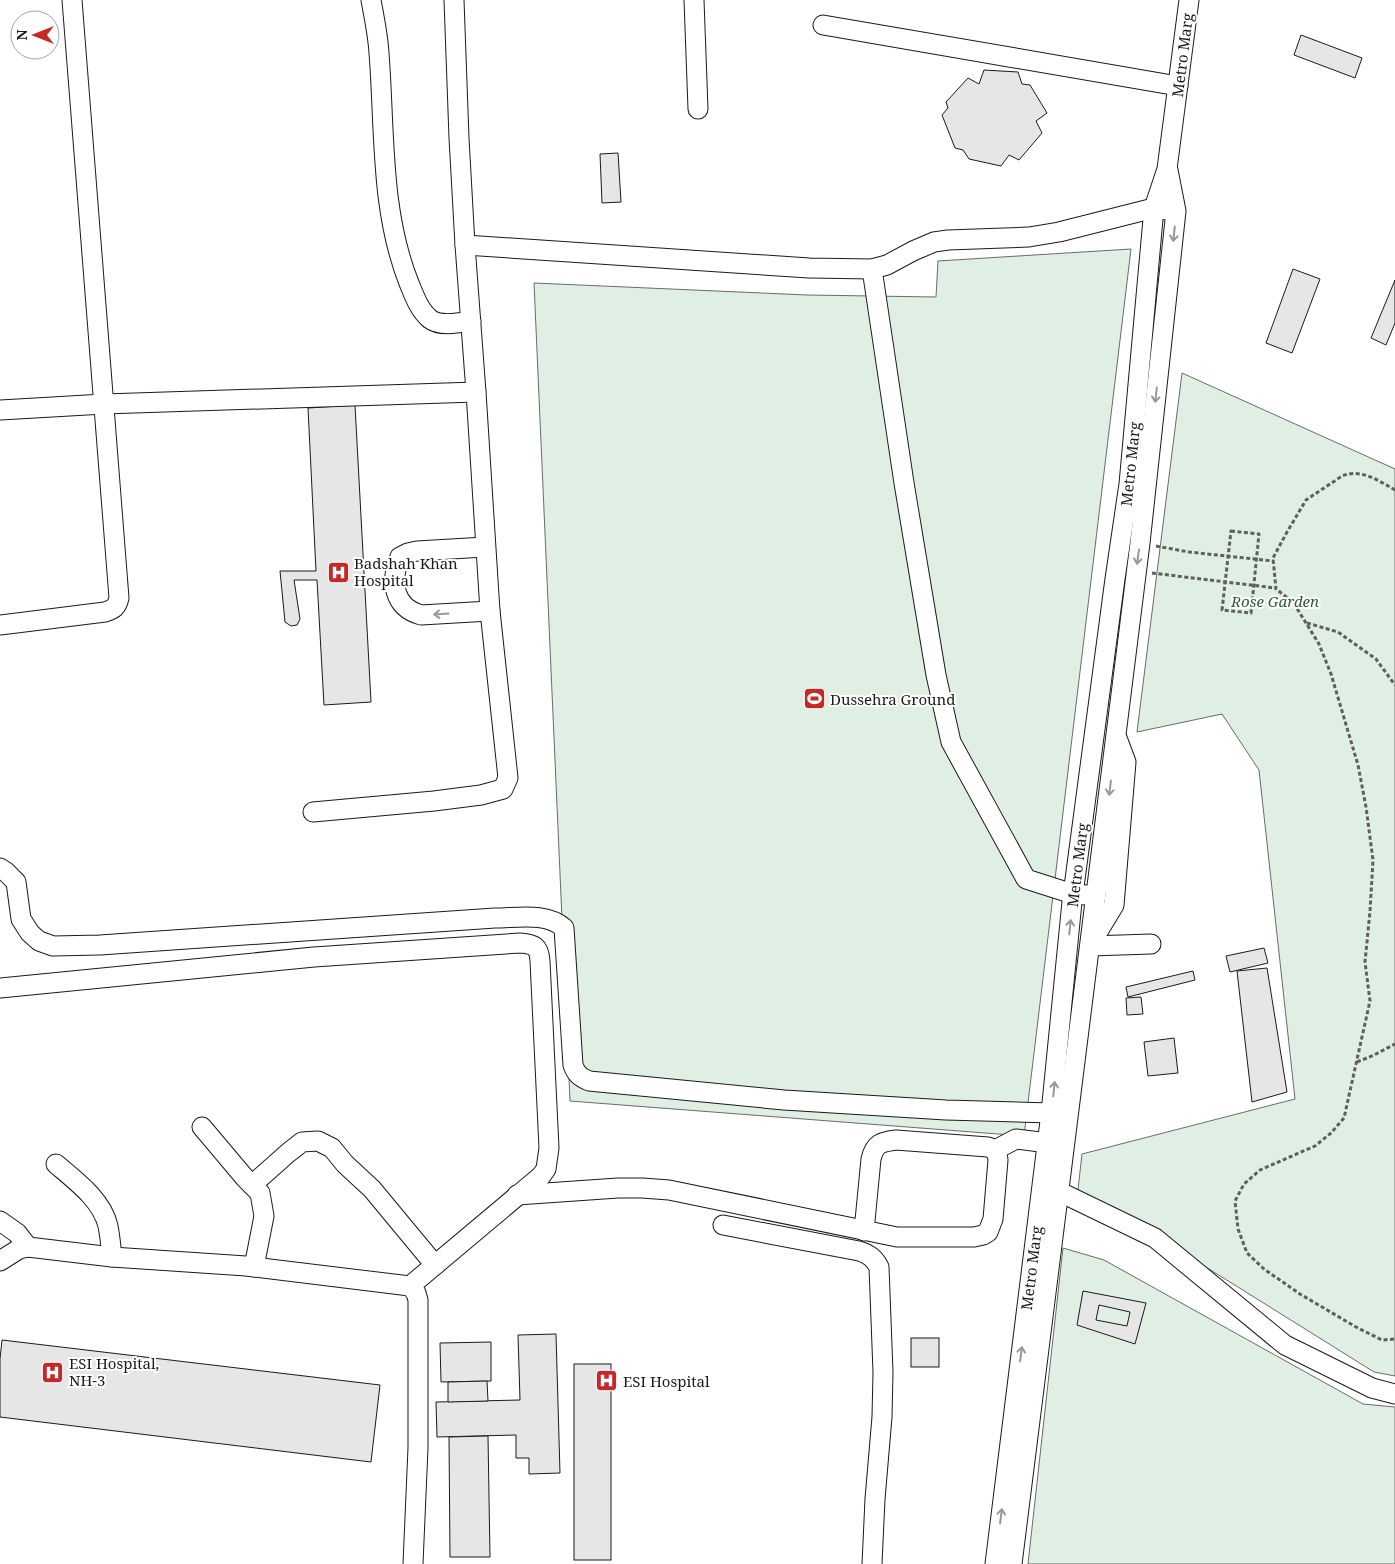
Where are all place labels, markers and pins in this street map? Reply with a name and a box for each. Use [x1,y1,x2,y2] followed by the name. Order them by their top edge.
[354,553,458,590] place label: Badshah Khan Hospital
[326,560,350,584] hospital icon: Badshah Khan Hospital
[802,687,826,711] sports icon: Dussehra Ground
[830,689,955,709] place label: Dussehra Ground
[69,1353,159,1390] place label: ESI Hospital, NH-3
[41,1360,65,1384] hospital icon: ESI Hospital, NH-3
[595,1369,619,1393] hospital icon: ESI Hospital
[623,1371,710,1391] place label: ESI Hospital

